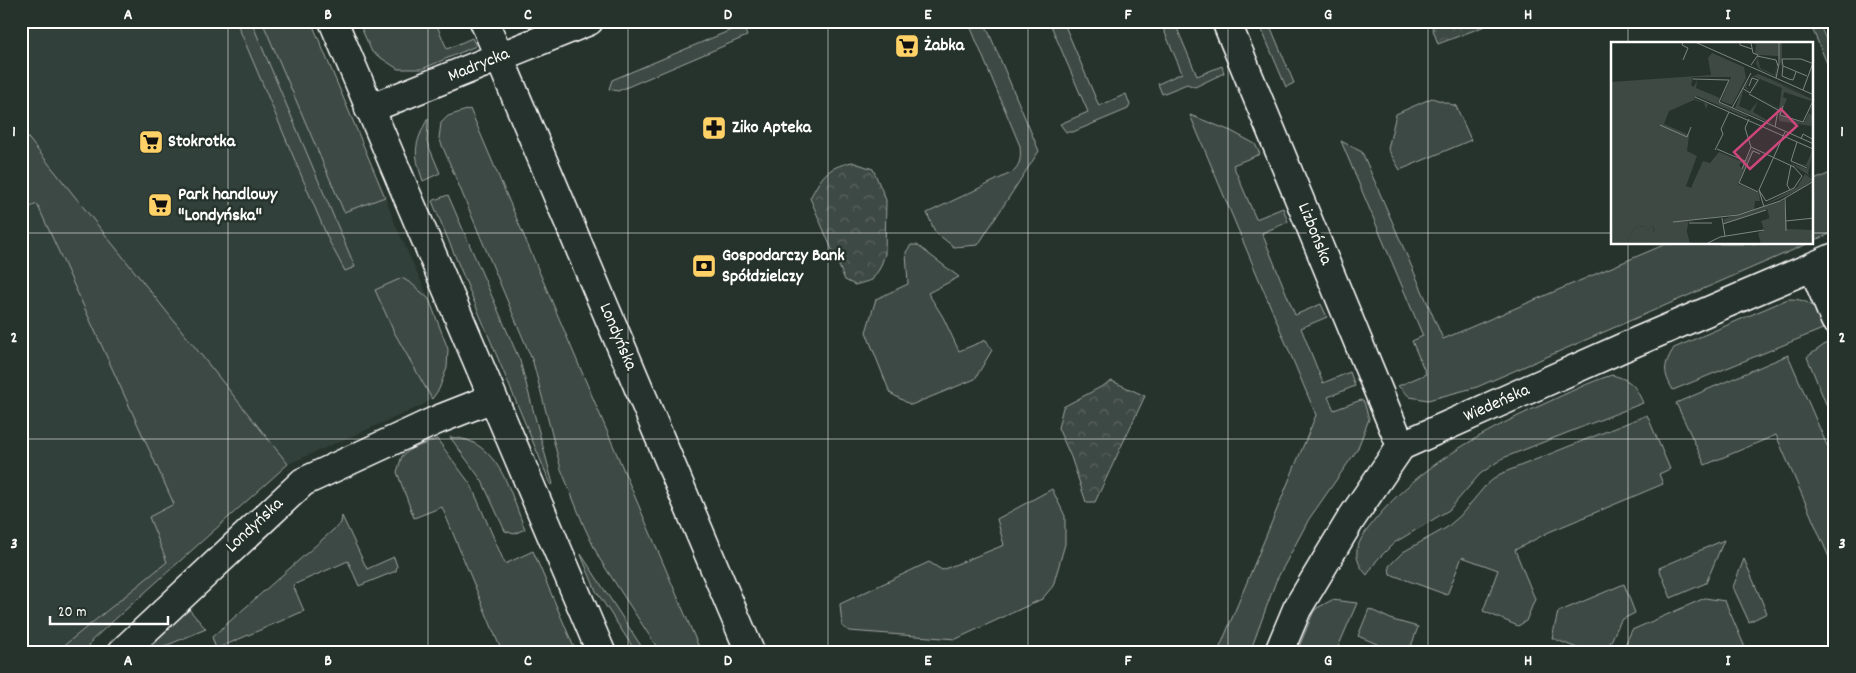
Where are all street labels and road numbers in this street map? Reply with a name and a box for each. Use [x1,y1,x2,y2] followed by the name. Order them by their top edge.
[444,42,514,90] street label: Madrycka
[1290,199,1338,269] street label: Lizbońska
[592,299,643,375] street label: Londyńska
[1460,378,1534,430] street label: Wiedeńska
[220,492,290,559] street label: Londyńska

